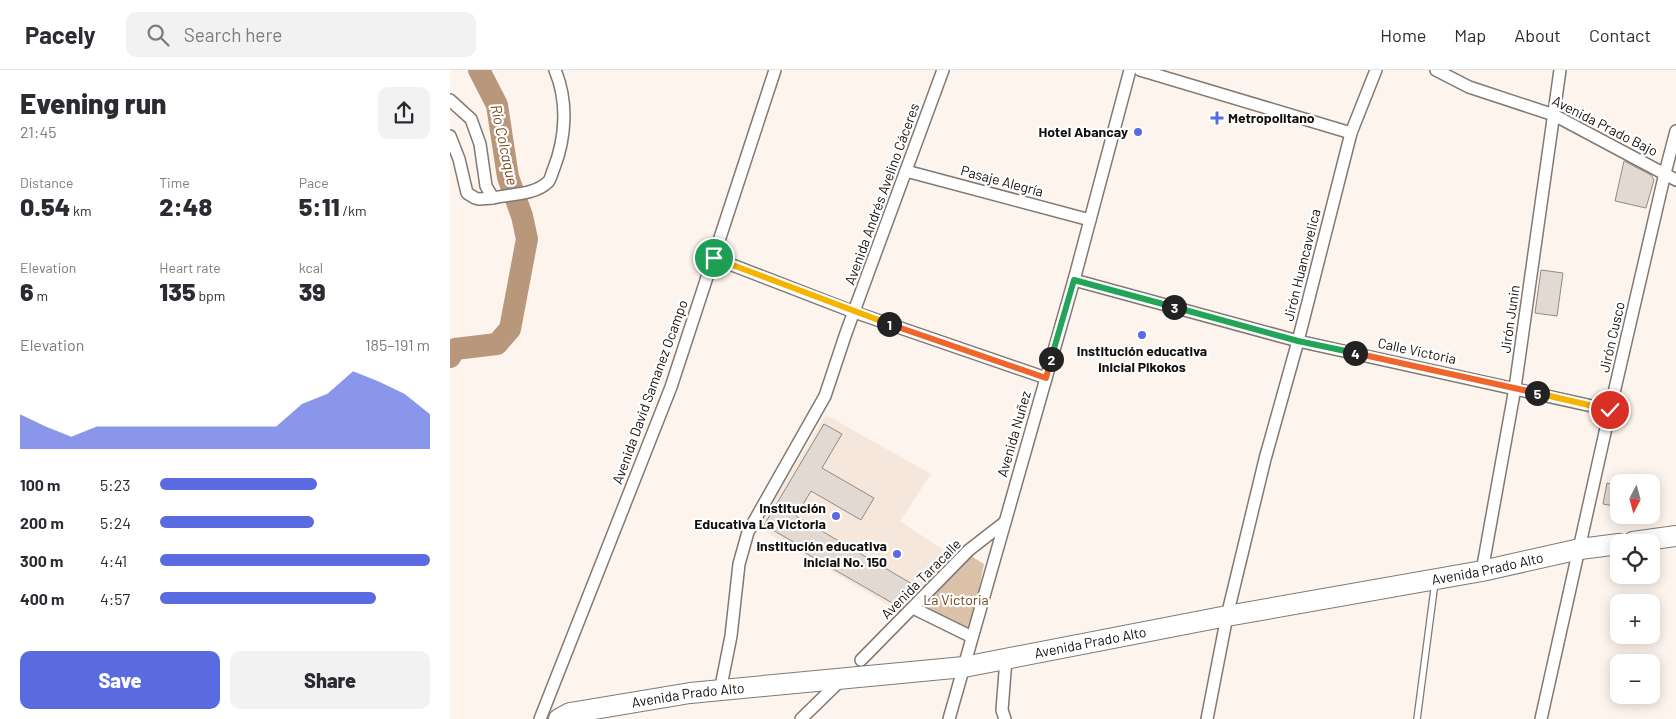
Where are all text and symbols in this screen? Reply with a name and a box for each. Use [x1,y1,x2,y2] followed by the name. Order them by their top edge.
[126,12,476,57] search box
[25,20,96,49] text: Pacely
[144,21,172,49] icon: search
[184,23,282,46] text: Search here
[1380,24,1426,46] text: Home
[1454,24,1486,46] text: Map
[1514,24,1561,46] text: About
[1589,24,1651,46] text: Contact
[20,86,166,120] text: Evening run
[378,87,430,139] button: share
[1550,92,1661,160] street label: Avenida Prado Bajo
[841,100,922,287] street label: Avenida Andrés Avelino Cáceres
[488,103,522,187] water label: Río Colcaque
[1228,109,1315,126] place label: Metropolitano
[1210,111,1224,125] marker: Metropolitano
[20,122,56,141] text: 21:45
[1038,123,1128,140] place label: Hotel Abancay
[1132,126,1144,138] marker: Hotel Abancay
[959,161,1045,200] street label: Pasaje Alegría
[20,174,73,191] text: Distance
[159,174,190,191] text: Time
[299,174,329,191] text: Pace
[20,191,70,221] text: 0.54
[159,191,212,221] text: 2:48
[299,191,340,221] text: 5:11
[70,202,92,219] text: km
[340,202,367,219] text: /km
[1279,207,1324,323] street label: Jirón Huancavelica
[693,237,735,279] pin
[700,244,728,272] icon: arrive
[20,259,76,276] text: Elevation
[159,259,221,276] text: Heart rate
[299,259,323,276] text: kcal
[20,276,34,306] text: 6
[159,276,196,306] text: 135
[299,276,326,306] text: 39
[1496,284,1523,354] street label: Jirón Junin
[34,287,48,304] text: m
[196,287,225,304] text: bpm
[1162,294,1186,320] pin: 3
[608,297,691,486] street label: Avenida David Samanez Ocampo
[1171,299,1178,316] text: 3
[1595,300,1628,374] street label: Jirón Cusco
[876,312,902,336] pin: 1
[887,316,892,333] text: 1
[1136,329,1148,341] marker: Institución educativa inicial Pikokos
[1376,334,1458,367] street label: Calle Victoria
[20,335,84,354] text: Elevation
[365,335,430,354] text: 185–191 m
[1342,340,1368,366] pin: 4
[1077,342,1207,375] place label: Institución educativa inicial Pikokos
[1351,345,1360,362] text: 4
[1038,346,1064,372] pin: 2
[1048,351,1055,368] text: 2
[1524,380,1550,406] pin: 5
[1534,385,1541,402] text: 5
[993,389,1034,479] street label: Avenida Nuñez
[1589,389,1631,431] pin
[1596,396,1624,424] icon: check
[1610,474,1660,524] north arrow
[1610,474,1660,704] map controls
[20,475,60,494] text: 100 m
[100,475,130,494] text: 5:23
[694,499,826,532] place label: Institución Educativa La Victoria
[830,510,842,522] marker: Institución Educativa La Victoria
[20,513,64,532] text: 200 m
[100,513,131,532] text: 5:24
[1610,534,1660,584] button: locate
[877,535,964,622] street label: Avenida Taracalle
[756,537,887,570] place label: Institución educativa inicial No. 150
[891,548,903,560] marker: Institución educativa inicial No. 150
[1430,549,1545,588] street label: Avenida Prado Alto
[20,551,63,570] text: 300 m
[100,551,127,570] text: 4:41
[20,589,64,608] text: 400 m
[100,589,130,608] text: 4:57
[923,591,989,608] park label: La Victoria
[1610,594,1660,644] button: +
[1033,623,1148,661] street label: Avenida Prado Alto
[20,651,220,709] button: Save
[230,651,430,709] button: Share
[1610,654,1660,704] button: −
[630,679,745,711] street label: Avenida Prado Alto

